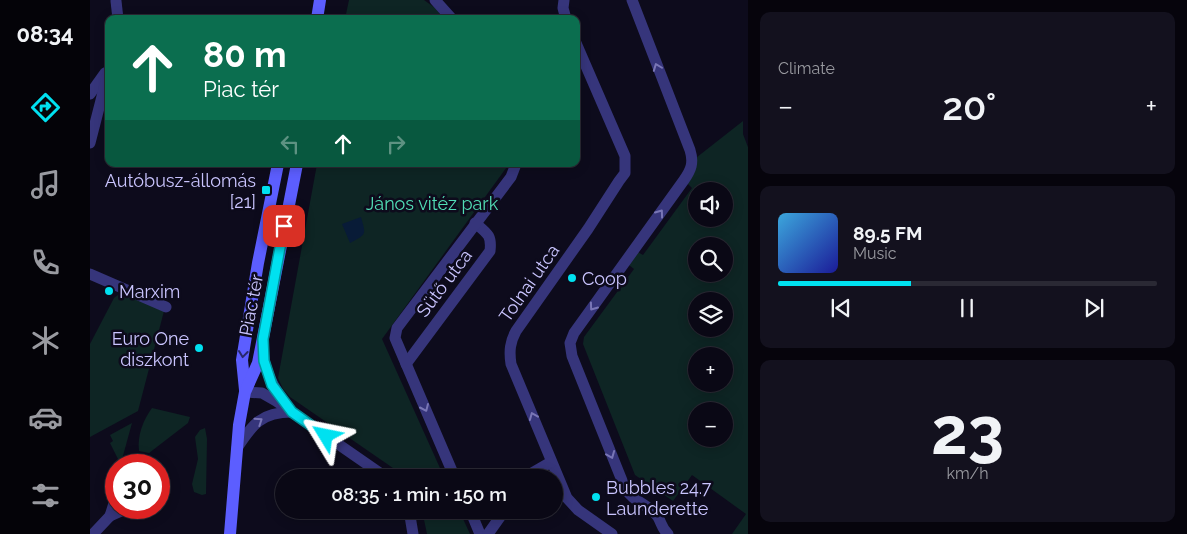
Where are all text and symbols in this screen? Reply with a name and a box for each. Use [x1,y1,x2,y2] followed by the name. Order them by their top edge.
[16,21,74,47] text: 08:34
[203,34,287,75] text: 80 m
[120,35,185,100] icon: ahead
[778,59,835,78] text: Climate
[653,63,664,72] one-way arrow
[203,76,279,102] text: Piac tér
[942,84,996,129] text: 20°
[28,90,63,125] icon: directions
[778,90,793,123] text: −
[1145,90,1157,123] text: +
[276,130,304,158] icon: left
[329,130,357,158] icon: ahead
[382,130,410,158] icon: right
[28,167,63,202] icon: music
[105,170,256,212] place label: Autóbusz-állomás [21]
[688,182,733,447] map controls
[688,182,733,227] button: sound
[260,184,272,196] marker: Autóbusz-állomás [21]
[366,193,499,214] park label: János vitéz park
[263,205,305,247] pin
[654,209,663,219] one-way arrow
[270,212,298,240] icon: arrive
[853,222,922,244] text: 89.5 FM
[688,237,733,282] button: search
[495,240,563,326] street label: Tolnai utca
[853,244,897,263] text: Music
[28,245,63,280] icon: phone
[412,245,476,321] street label: Sütő utca
[582,268,627,289] place label: Coop
[235,272,267,338] street label: Piac tér
[566,272,578,284] marker: Coop
[119,281,180,302] place label: Marxim
[103,285,115,297] marker: Marxim
[688,292,733,337] button: layers
[827,294,855,322] icon: previous
[953,294,981,322] icon: pause
[1080,294,1108,322] icon: next
[590,301,599,310] one-way arrow
[28,323,63,358] icon: climate
[112,328,189,370] place label: Euro One diszkont
[193,342,205,354] marker: Euro One diszkont
[688,347,733,392] button: +
[238,351,249,359] one-way arrow
[931,393,1004,469] text: 23
[28,400,63,435] icon: car
[688,402,733,447] button: −
[419,403,430,412] one-way arrow
[299,409,351,461] position arrow
[528,413,538,421] one-way arrow
[253,418,262,428] one-way arrow
[606,450,616,458] one-way arrow
[105,454,170,519] speed limit sign: 30
[946,464,989,483] text: km/h
[606,477,712,519] place label: Bubbles 24.7 Launderette
[28,478,63,513] icon: filters
[331,483,507,505] text: 08:35 · 1 min · 150 m
[590,491,602,503] marker: Bubbles 24.7 Launderette

